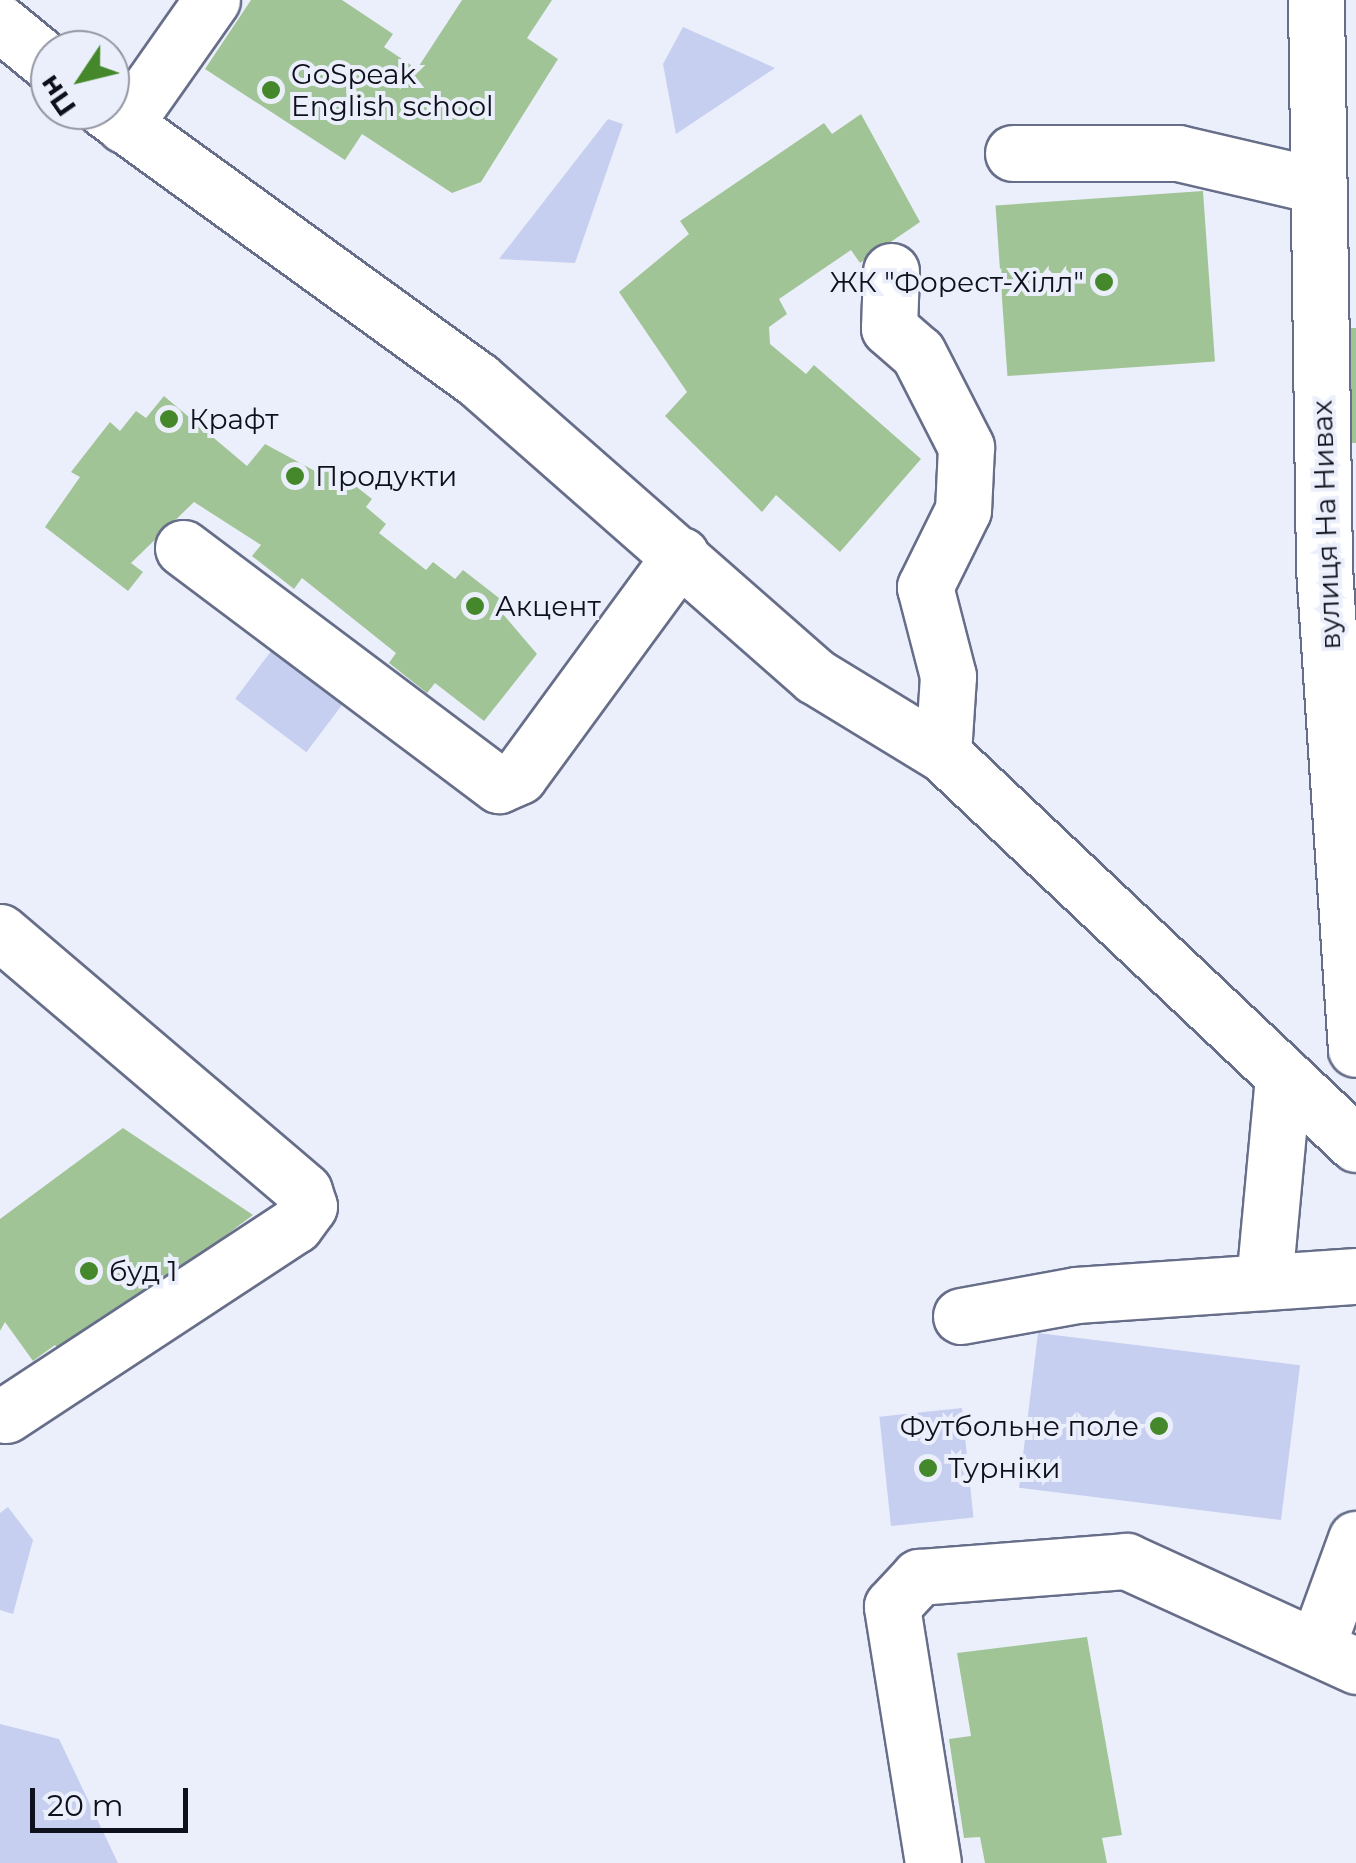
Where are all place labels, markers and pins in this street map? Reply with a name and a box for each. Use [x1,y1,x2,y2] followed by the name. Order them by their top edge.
[291,57,494,123] place label: GoSpeak English school
[260,79,282,101] marker: GoSpeak English school
[830,265,1084,299] place label: ЖК "Форест-Хілл"
[1093,271,1115,293] marker: ЖК "Форест-Хілл"
[189,402,278,436] place label: Крафт
[158,408,180,430] marker: Крафт
[315,459,457,493] place label: Продукти
[284,465,306,487] marker: Продукти
[495,589,601,623] place label: Акцент
[464,595,486,617] marker: Акцент
[109,1254,178,1288] place label: буд 1
[78,1260,100,1282] marker: буд 1
[900,1409,1139,1443] place label: Футбольне поле
[1148,1415,1170,1437] marker: Футбольне поле
[948,1451,1060,1485] place label: Турніки
[917,1457,939,1479] marker: Турніки

